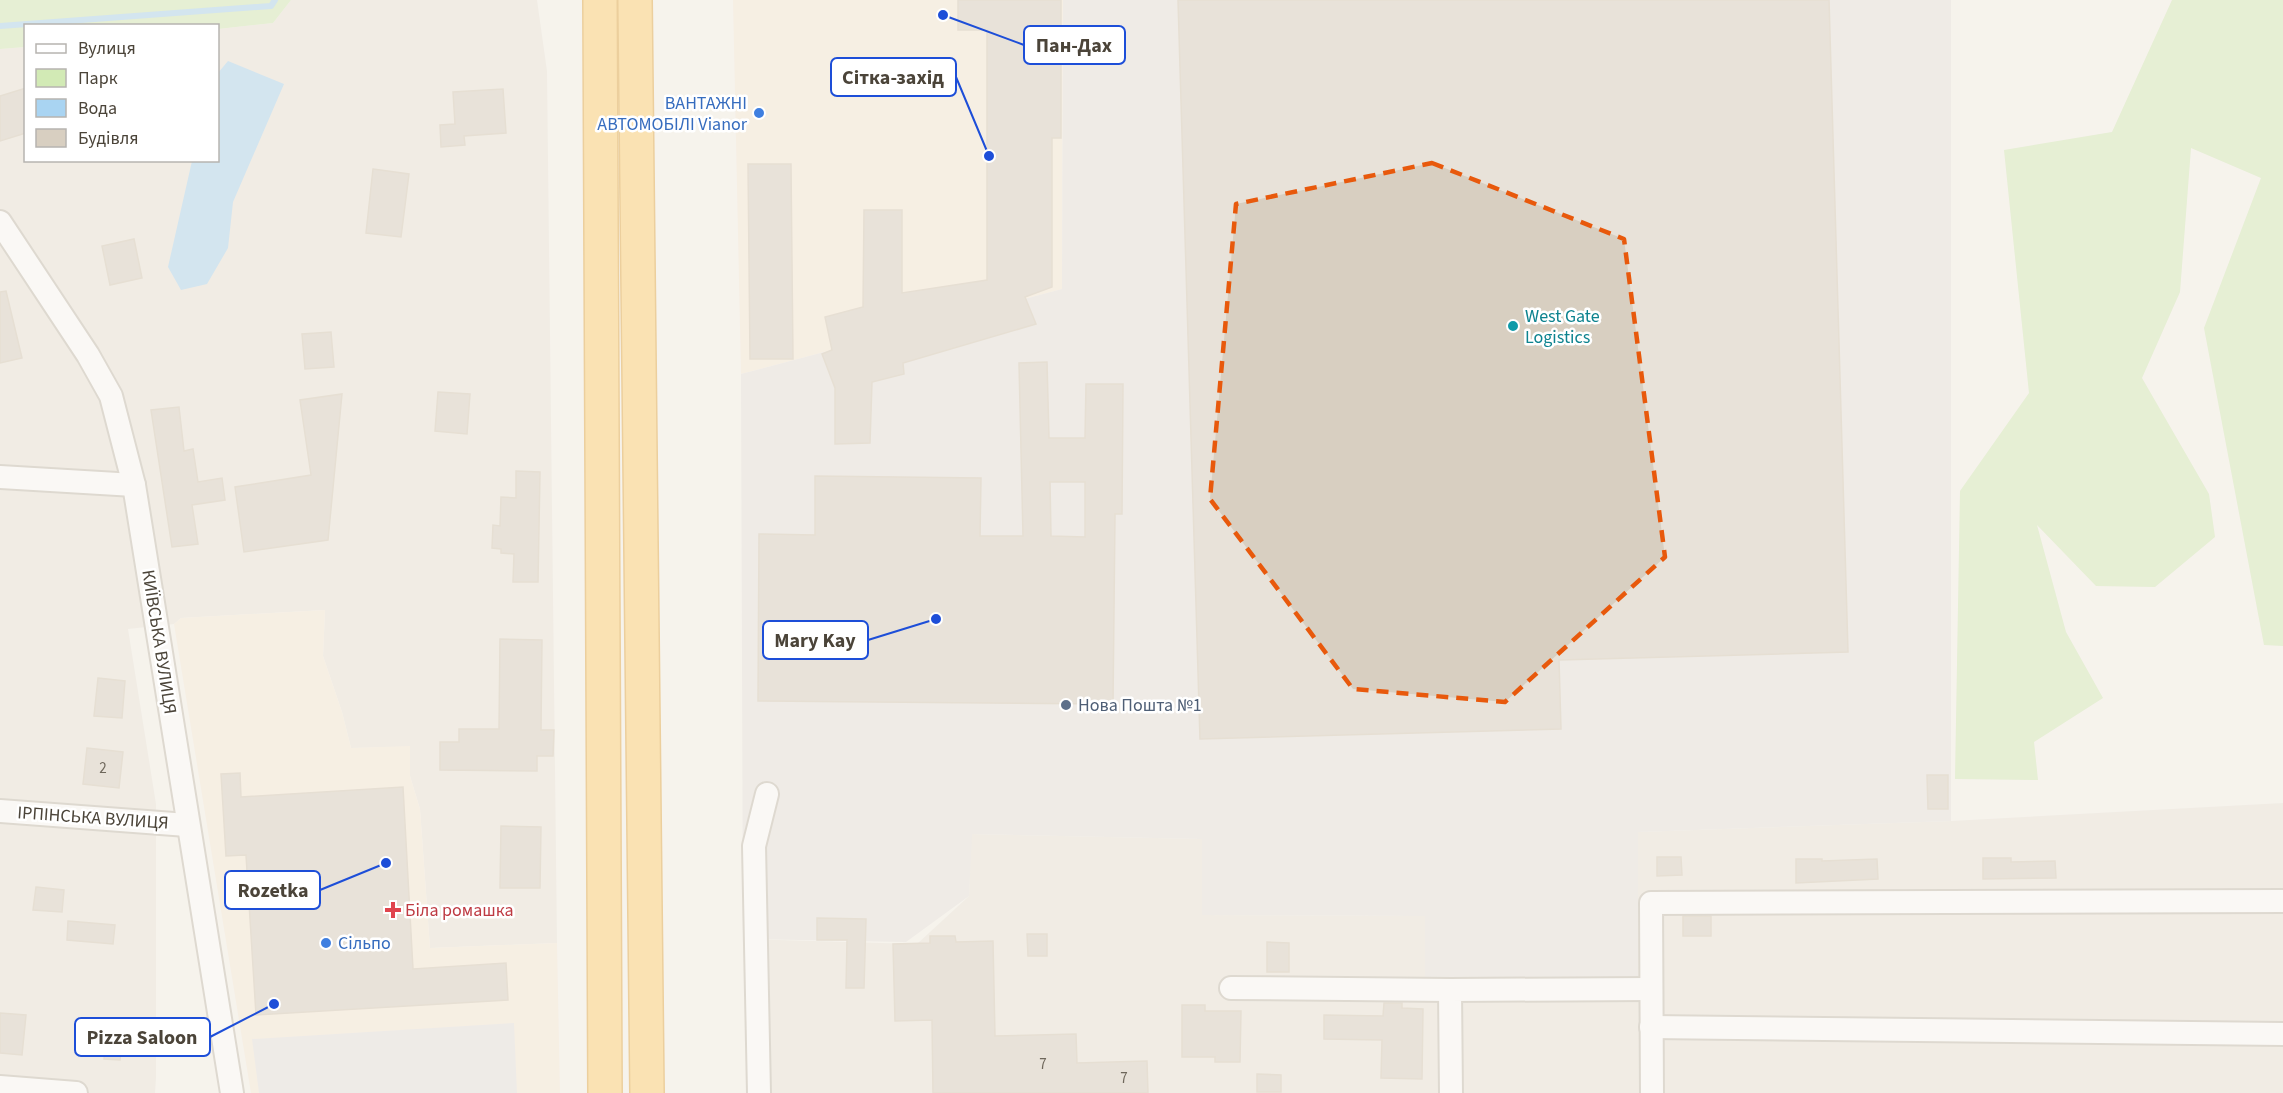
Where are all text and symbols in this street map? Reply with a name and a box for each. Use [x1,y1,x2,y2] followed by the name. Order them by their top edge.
[24,24,219,162] legend
[1024,26,1125,64] callout: Пан-Дах
[1036,32,1112,60] text: Пан-Дах
[78,36,136,61] text: Вулиця
[831,58,956,96] callout: Сітка-захід
[842,64,944,92] text: Сітка-захід
[78,66,118,91] text: Парк
[597,91,748,137] place label: ВАНТАЖНІ АВТОМОБІЛІ Vianor
[78,96,117,121] text: Вода
[752,106,766,120] marker: ВАНТАЖНІ АВТОМОБІЛІ Vianor
[78,126,138,151] text: Будівля
[1525,304,1600,350] place label: West Gate Logistics
[1506,319,1520,333] marker: West Gate Logistics
[135,568,183,716] street label: КИЇВСЬКА ВУЛИЦЯ
[763,621,868,659] callout: Mary Kay
[774,627,856,655] text: Mary Kay
[1078,693,1202,718] place label: Нова Пошта №1
[1059,698,1073,712] marker: Нова Пошта №1
[99,758,107,779] house number: 2
[17,800,169,836] street label: ІРПІНСЬКА ВУЛИЦЯ
[225,871,320,909] callout: Rozetka
[237,877,309,905] text: Rozetka
[405,898,514,923] place label: Біла ромашка
[386,903,400,917] marker: Біла ромашка
[338,931,391,956] place label: Сільпо
[319,936,333,950] marker: Сільпо
[75,1018,210,1056] callout: Pizza Saloon
[86,1024,198,1052] text: Pizza Saloon
[1039,1054,1047,1075] house number: 7
[1120,1068,1128,1089] house number: 7

